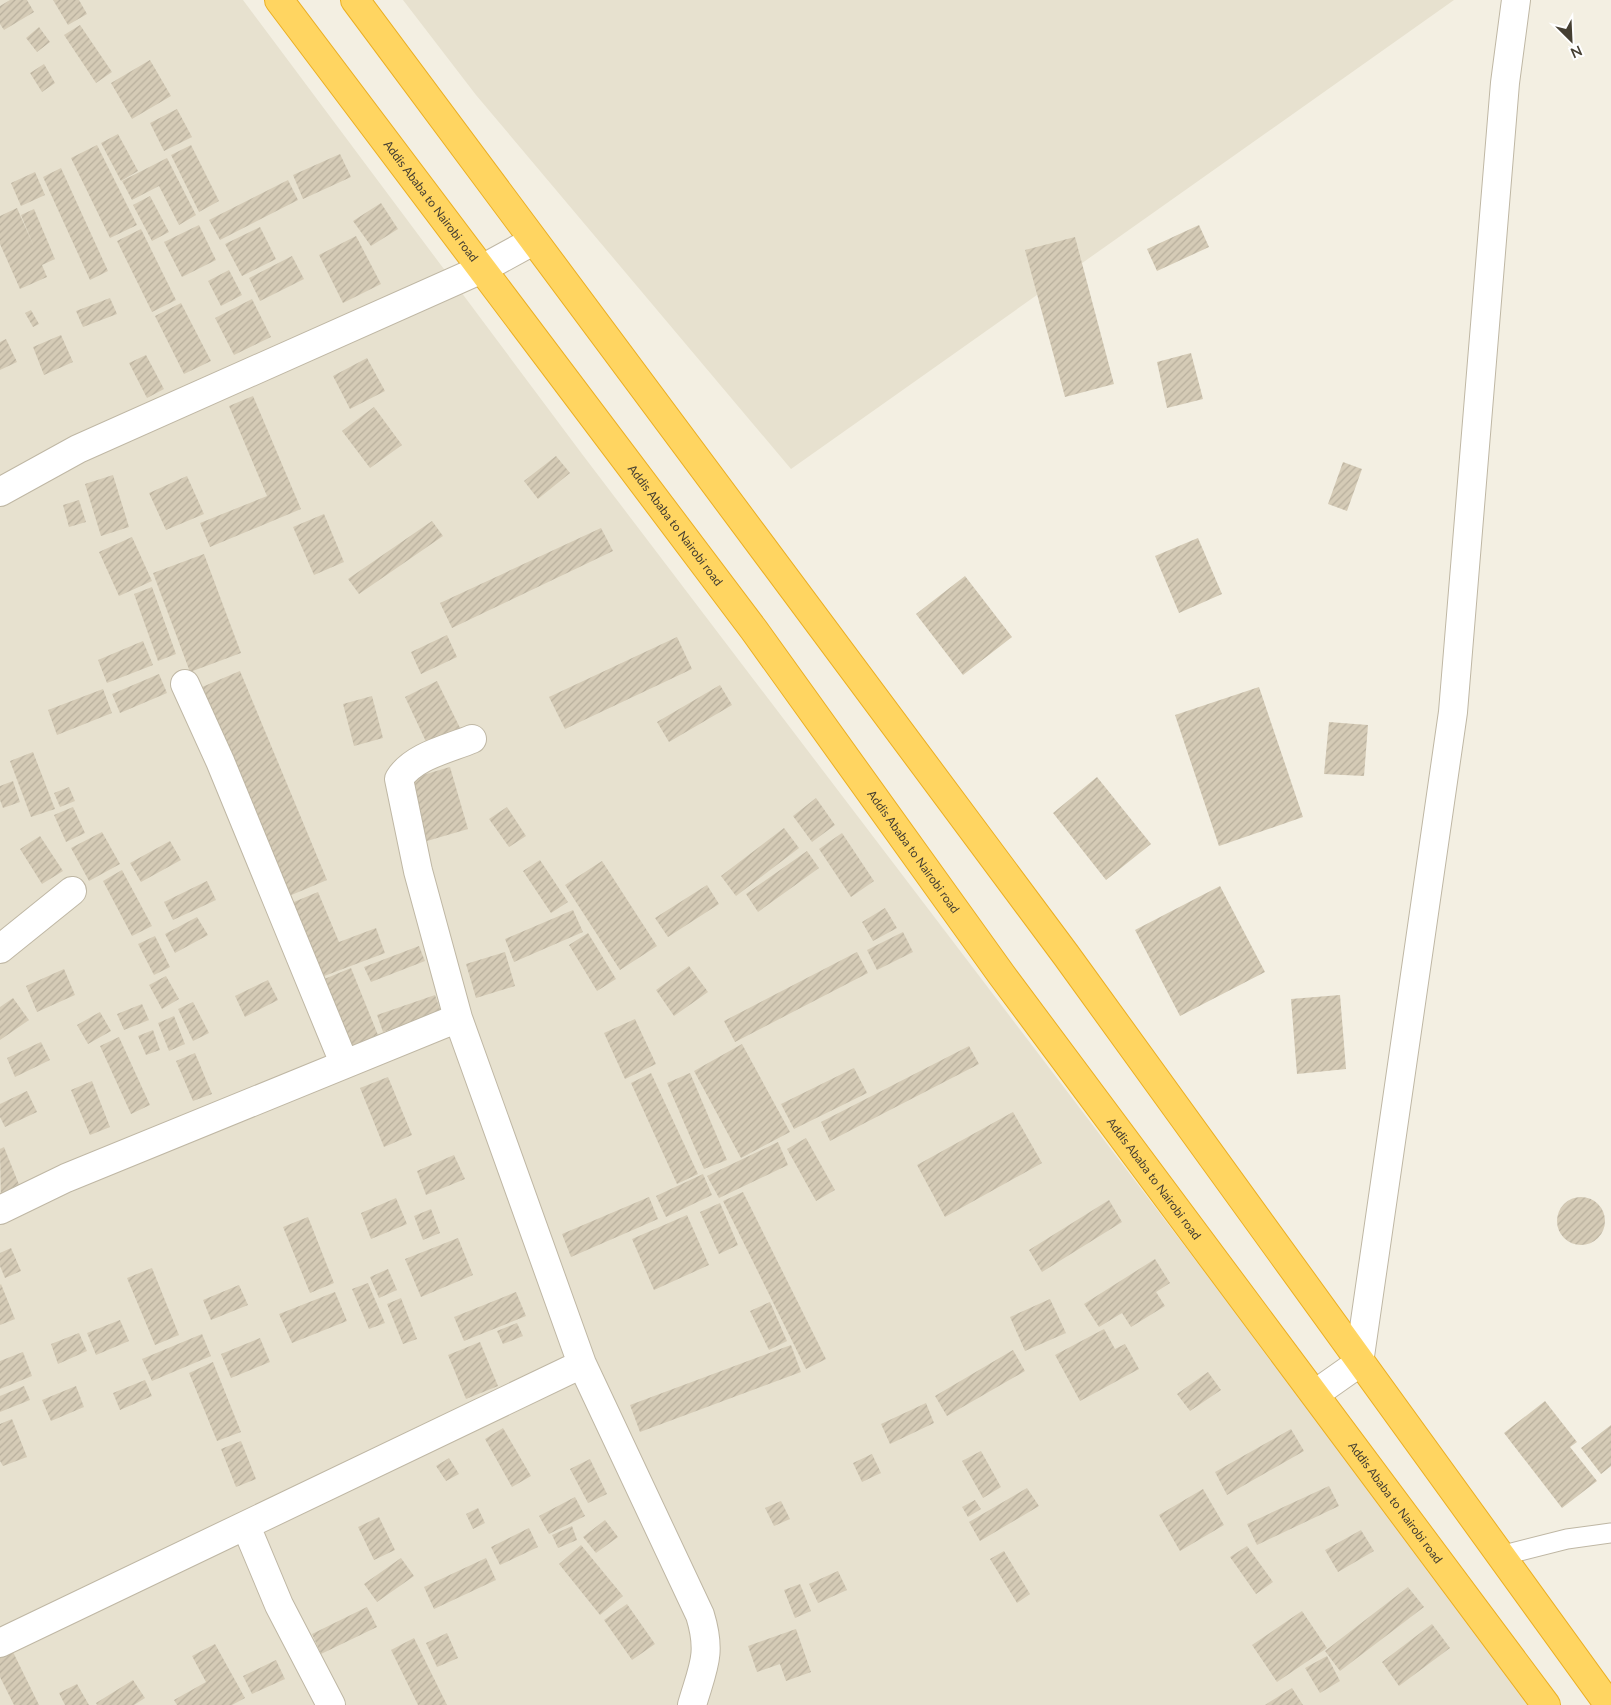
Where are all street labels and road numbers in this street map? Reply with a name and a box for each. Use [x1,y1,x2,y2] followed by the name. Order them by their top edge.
[381,137,482,265] street label: Addis Ababa to Nairobi road
[625,461,726,589] street label: Addis Ababa to Nairobi road
[864,787,963,916] street label: Addis Ababa to Nairobi road
[1104,1115,1204,1242] street label: Addis Ababa to Nairobi road
[1345,1439,1446,1566] street label: Addis Ababa to Nairobi road

